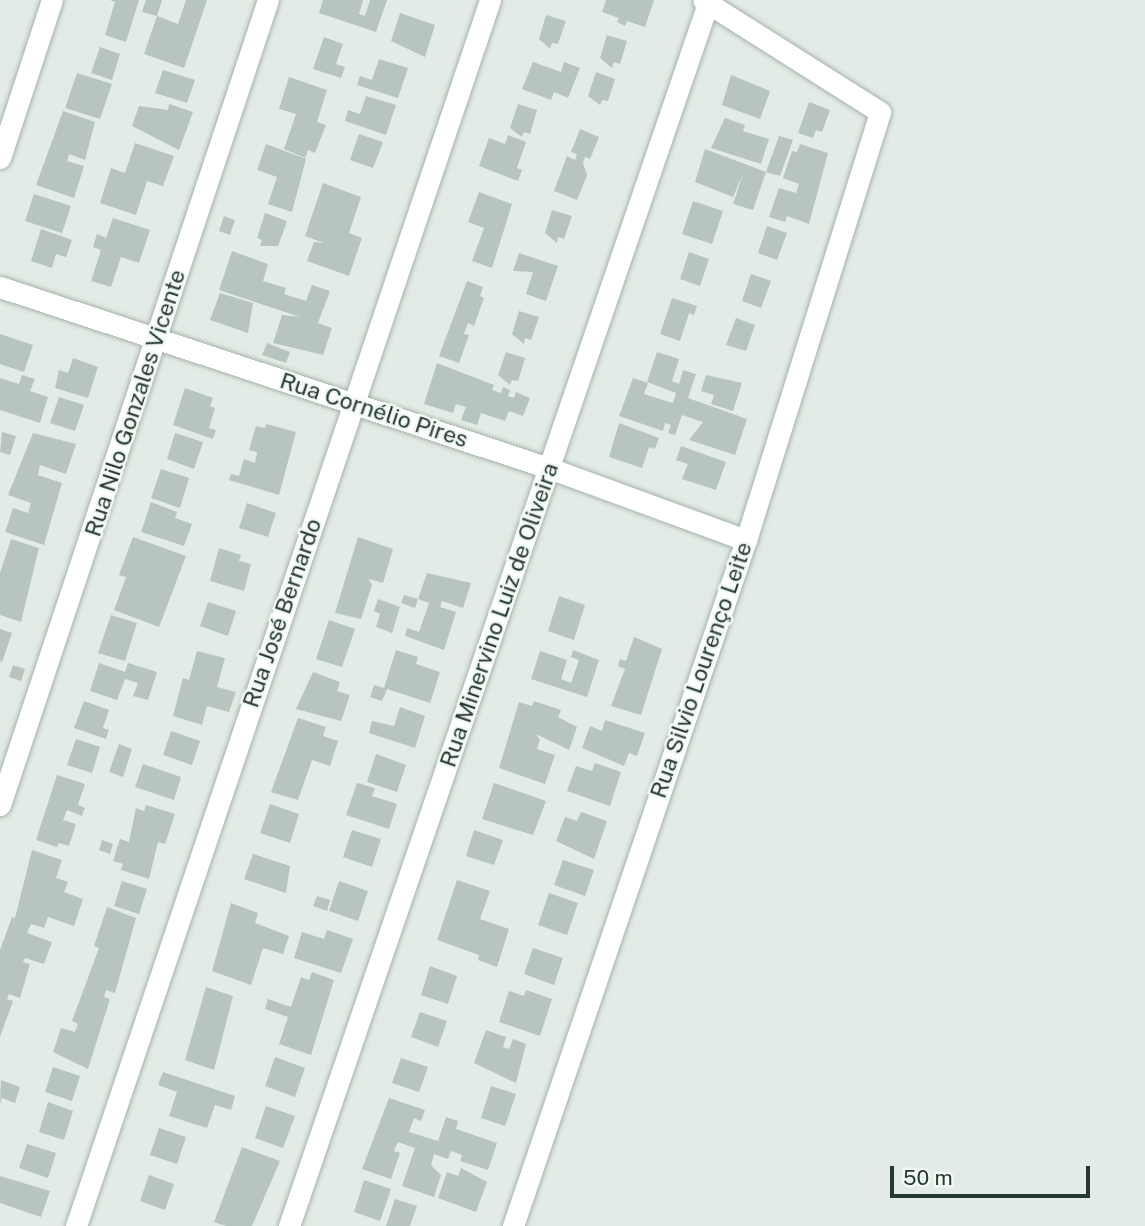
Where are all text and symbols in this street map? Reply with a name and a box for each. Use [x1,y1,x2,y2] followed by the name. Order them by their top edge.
[79,266,191,540] street label: Rua Nilo Gonzales Vicente
[276,367,472,453] street label: Rua Cornélio Pires
[434,459,564,771] street label: Rua Minervino Luiz de Oliveira
[237,515,327,711] street label: Rua José Bernardo
[644,538,758,802] street label: Rua Silvio Lourenço Leite
[893,1152,1092,1196] scale bar
[903,1165,953,1190] text: 50 m

